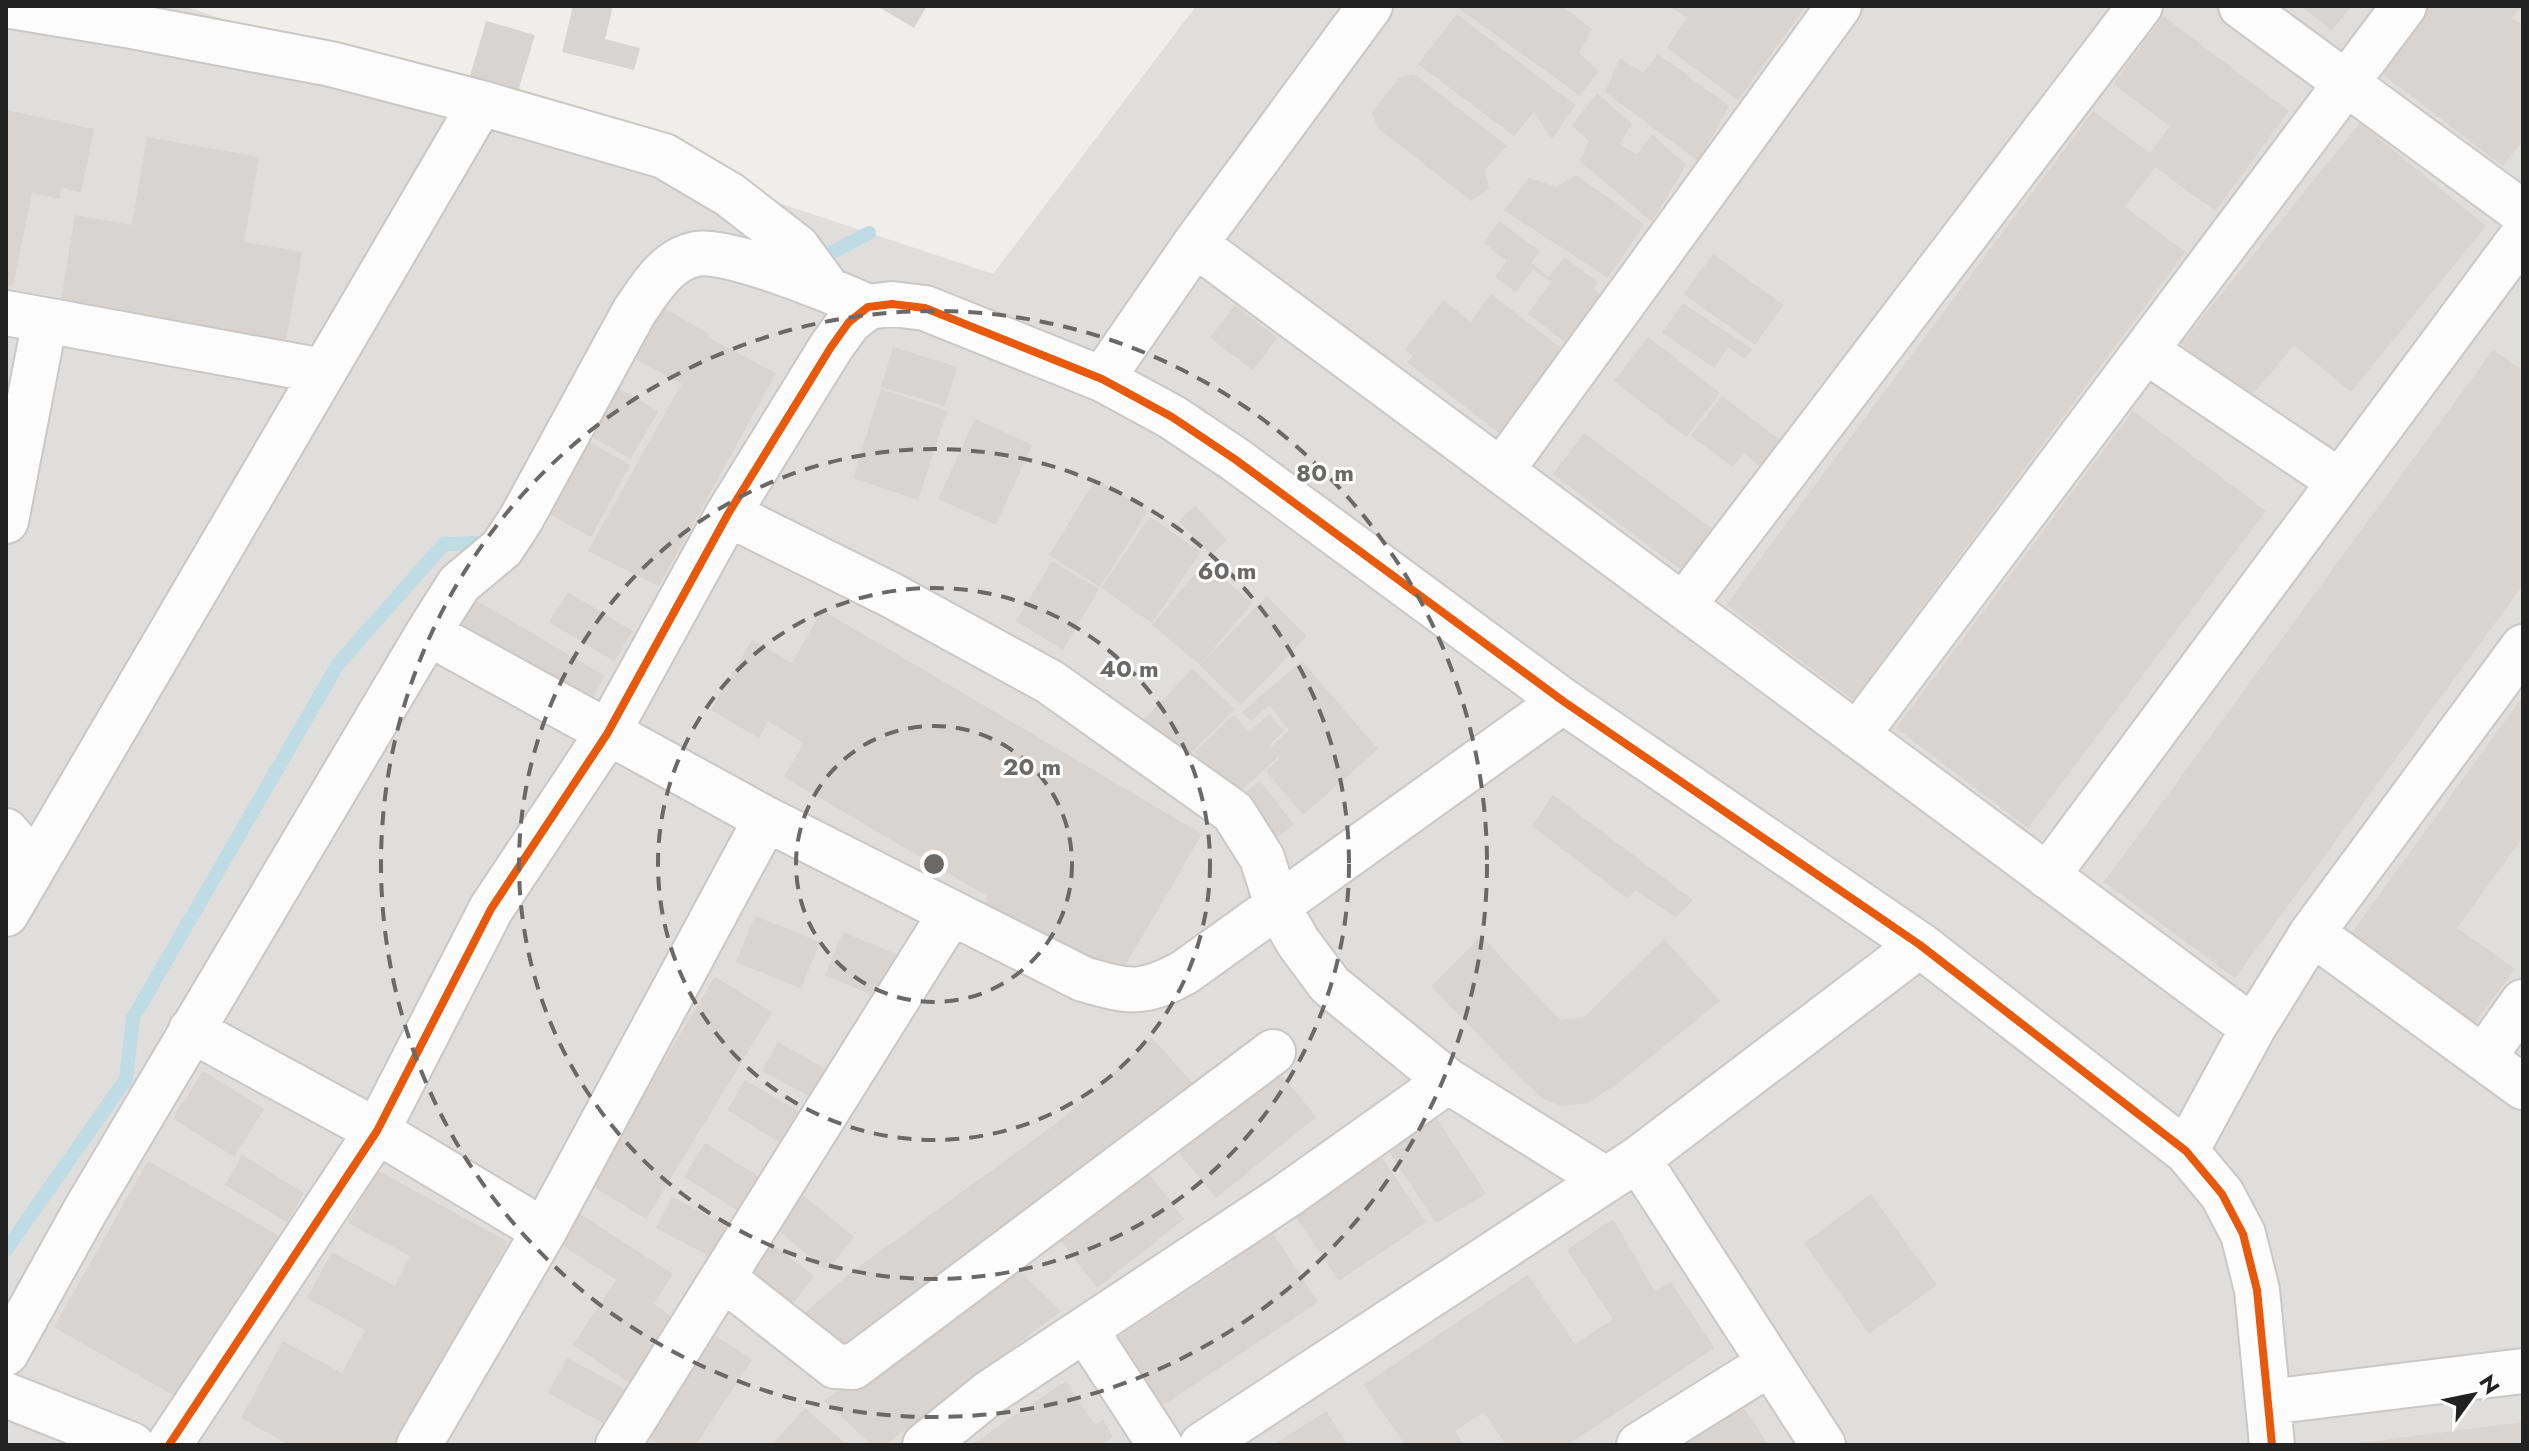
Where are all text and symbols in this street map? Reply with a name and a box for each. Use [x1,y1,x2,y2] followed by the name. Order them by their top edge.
[1296,455,1354,490] text: 80 m
[1198,553,1256,588] text: 60 m
[1099,651,1159,686] text: 40 m
[1003,749,1061,784] text: 20 m
[920,850,948,878] centre of rings
[2433,1355,2513,1435] north arrow
[2472,1368,2508,1400] text: N

